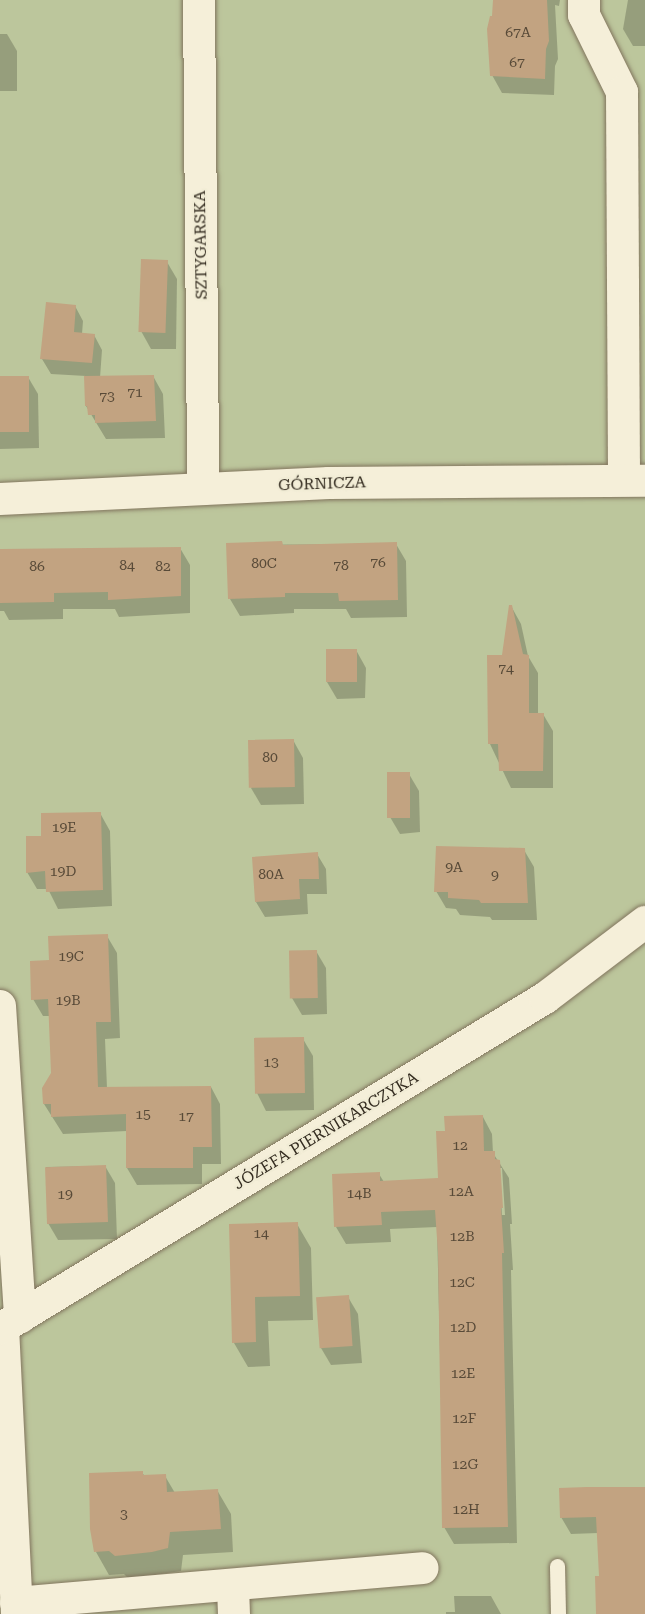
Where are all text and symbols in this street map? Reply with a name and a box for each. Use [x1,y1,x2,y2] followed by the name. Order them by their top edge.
[505,24,531,40] house number: 67A
[509,54,525,70] house number: 67
[190,190,212,300] street label: SZTYGARSKA
[127,384,143,400] house number: 71
[99,388,115,404] house number: 73
[278,473,366,495] street label: GÓRNICZA
[370,554,386,570] house number: 76
[251,555,277,571] house number: 80C
[119,557,135,573] house number: 84
[333,557,349,573] house number: 78
[29,558,45,574] house number: 86
[155,558,171,574] house number: 82
[498,660,514,676] house number: 74
[262,749,278,765] house number: 80
[52,819,76,835] house number: 19E
[445,859,463,875] house number: 9A
[50,863,76,879] house number: 19D
[258,866,284,882] house number: 80A
[491,867,499,883] house number: 9
[58,948,84,964] house number: 19C
[55,992,81,1008] house number: 19B
[263,1054,279,1070] house number: 13
[230,1068,422,1194] street label: JÓZEFA PIERNIKARCZYKA
[135,1106,151,1122] house number: 15
[178,1108,194,1124] house number: 17
[452,1137,468,1153] house number: 12
[448,1183,474,1199] house number: 12A
[346,1185,372,1201] house number: 14B
[57,1186,73,1202] house number: 19
[253,1225,269,1241] house number: 14
[449,1228,475,1244] house number: 12B
[449,1274,475,1290] house number: 12C
[450,1319,476,1335] house number: 12D
[451,1365,475,1381] house number: 12E
[452,1410,476,1426] house number: 12F
[452,1456,478,1472] house number: 12G
[452,1501,480,1517] house number: 12H
[120,1506,128,1522] house number: 3

